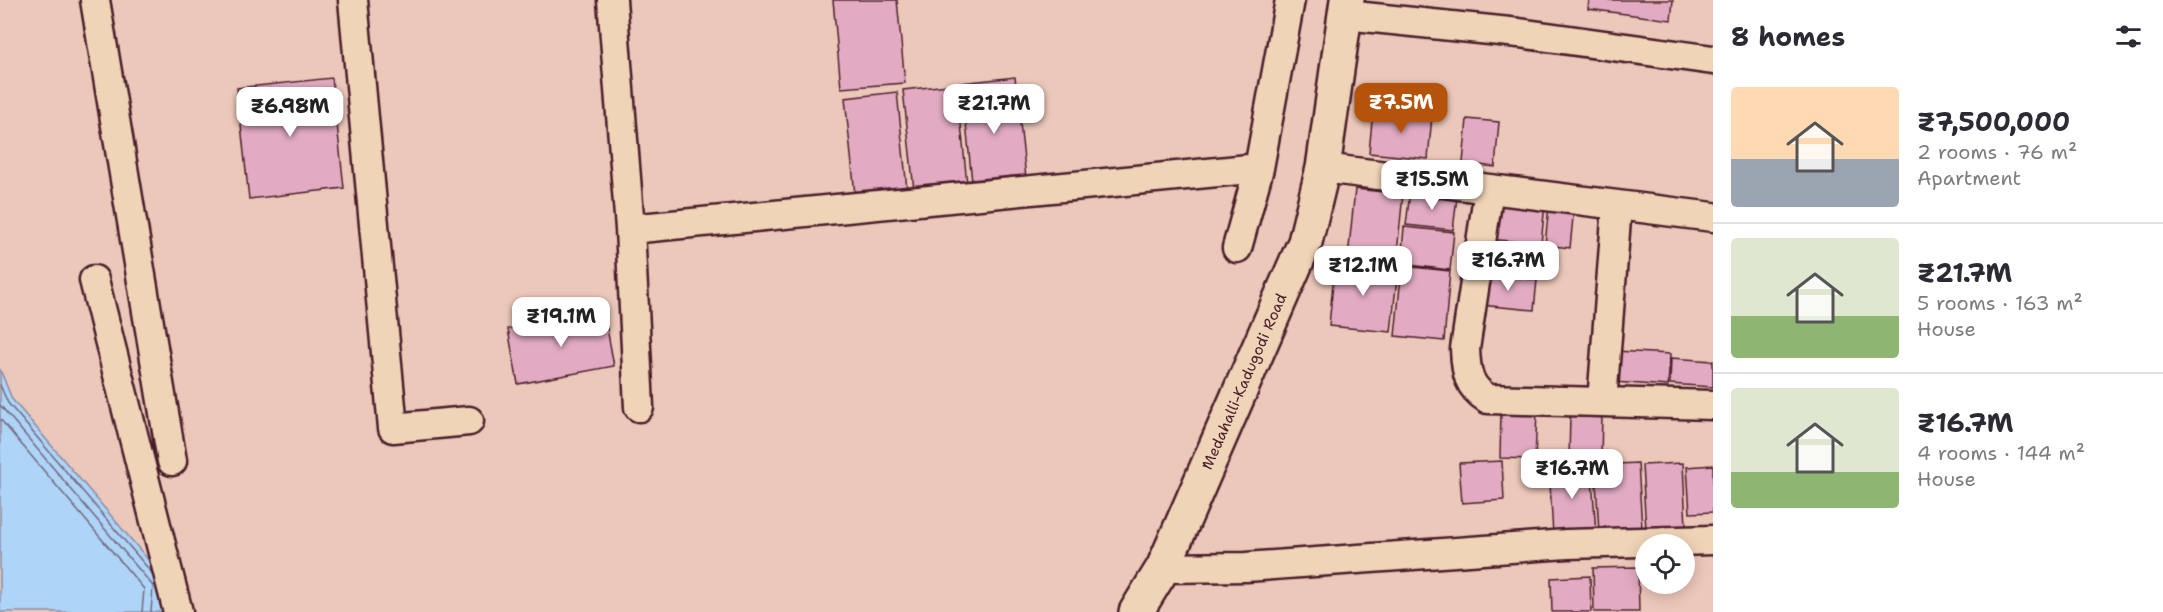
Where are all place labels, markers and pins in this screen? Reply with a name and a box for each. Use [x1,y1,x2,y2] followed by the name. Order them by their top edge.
[1359,83,1443,134] pin: ₹7.5M
[945,84,1043,135] pin: ₹21.7M
[241,87,339,138] pin: ₹6.98M
[1383,160,1481,211] pin: ₹15.5M
[1459,241,1557,292] pin: ₹16.7M
[1314,246,1412,297] pin: ₹12.1M
[512,297,610,348] pin: ₹19.1M
[1523,449,1621,500] pin: ₹16.7M

